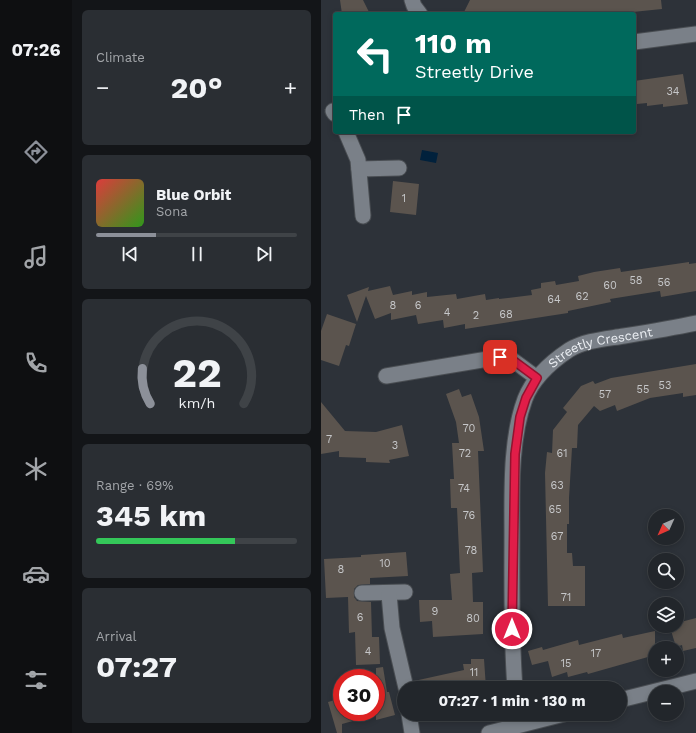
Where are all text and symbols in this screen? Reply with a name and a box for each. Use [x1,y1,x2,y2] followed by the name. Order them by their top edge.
[415,27,492,60] text: 110 m
[349,28,401,80] icon: left
[12,39,61,60] text: 07:26
[96,50,145,65] text: Climate
[415,61,534,82] text: Streetly Drive
[170,70,223,105] text: 20°
[96,75,109,100] text: −
[284,75,297,100] text: +
[666,85,680,98] house number: 34
[393,104,415,126] icon: arrive
[349,106,385,124] text: Then
[22,138,50,166] icon: directions
[156,186,231,204] text: Blue Orbit
[402,192,406,205] house number: 1
[156,204,188,219] text: Sona
[22,243,50,271] icon: music
[119,243,141,265] icon: previous
[186,243,208,265] icon: pause
[253,243,275,265] icon: next
[629,274,643,287] house number: 58
[657,276,671,289] house number: 56
[603,279,617,292] house number: 60
[575,290,589,303] house number: 62
[547,293,561,306] house number: 64
[390,299,397,312] house number: 8
[415,299,422,312] house number: 6
[444,306,451,319] house number: 4
[499,308,513,321] house number: 68
[473,309,479,322] house number: 2
[545,324,654,371] street label: Streetly Crescent
[483,340,517,374] pin
[489,346,511,368] icon: arrive
[172,348,221,397] text: 22
[22,349,50,377] icon: phone
[659,379,671,392] house number: 53
[637,383,649,396] house number: 55
[599,388,611,401] house number: 57
[178,395,215,411] text: km/h
[463,422,476,435] house number: 70
[326,433,332,446] house number: 7
[392,439,398,452] house number: 3
[459,447,471,460] house number: 72
[557,447,567,460] house number: 61
[22,455,50,483] icon: climate
[96,478,173,493] text: Range · 69%
[550,479,564,492] house number: 63
[458,482,470,495] house number: 74
[96,498,206,533] text: 345 km
[548,503,562,516] house number: 65
[463,509,476,522] house number: 76
[648,509,684,545] north arrow
[648,509,684,721] map controls
[551,530,563,543] house number: 67
[465,544,478,557] house number: 78
[648,553,684,589] button: search
[379,557,391,570] house number: 10
[22,560,50,588] icon: car
[338,563,345,576] house number: 8
[561,591,571,604] house number: 71
[648,597,684,633] button: layers
[432,605,439,618] house number: 9
[491,608,533,650] position arrow
[357,611,364,624] house number: 6
[466,612,480,625] house number: 80
[96,629,137,644] text: Arrival
[648,641,684,677] button: +
[365,645,372,658] house number: 4
[591,647,601,660] house number: 17
[96,649,177,684] text: 07:27
[561,657,571,670] house number: 15
[22,666,50,694] icon: filters
[470,666,478,679] house number: 11
[333,669,385,721] speed limit sign: 30
[648,685,684,721] button: −
[438,692,586,710] text: 07:27 · 1 min · 130 m

